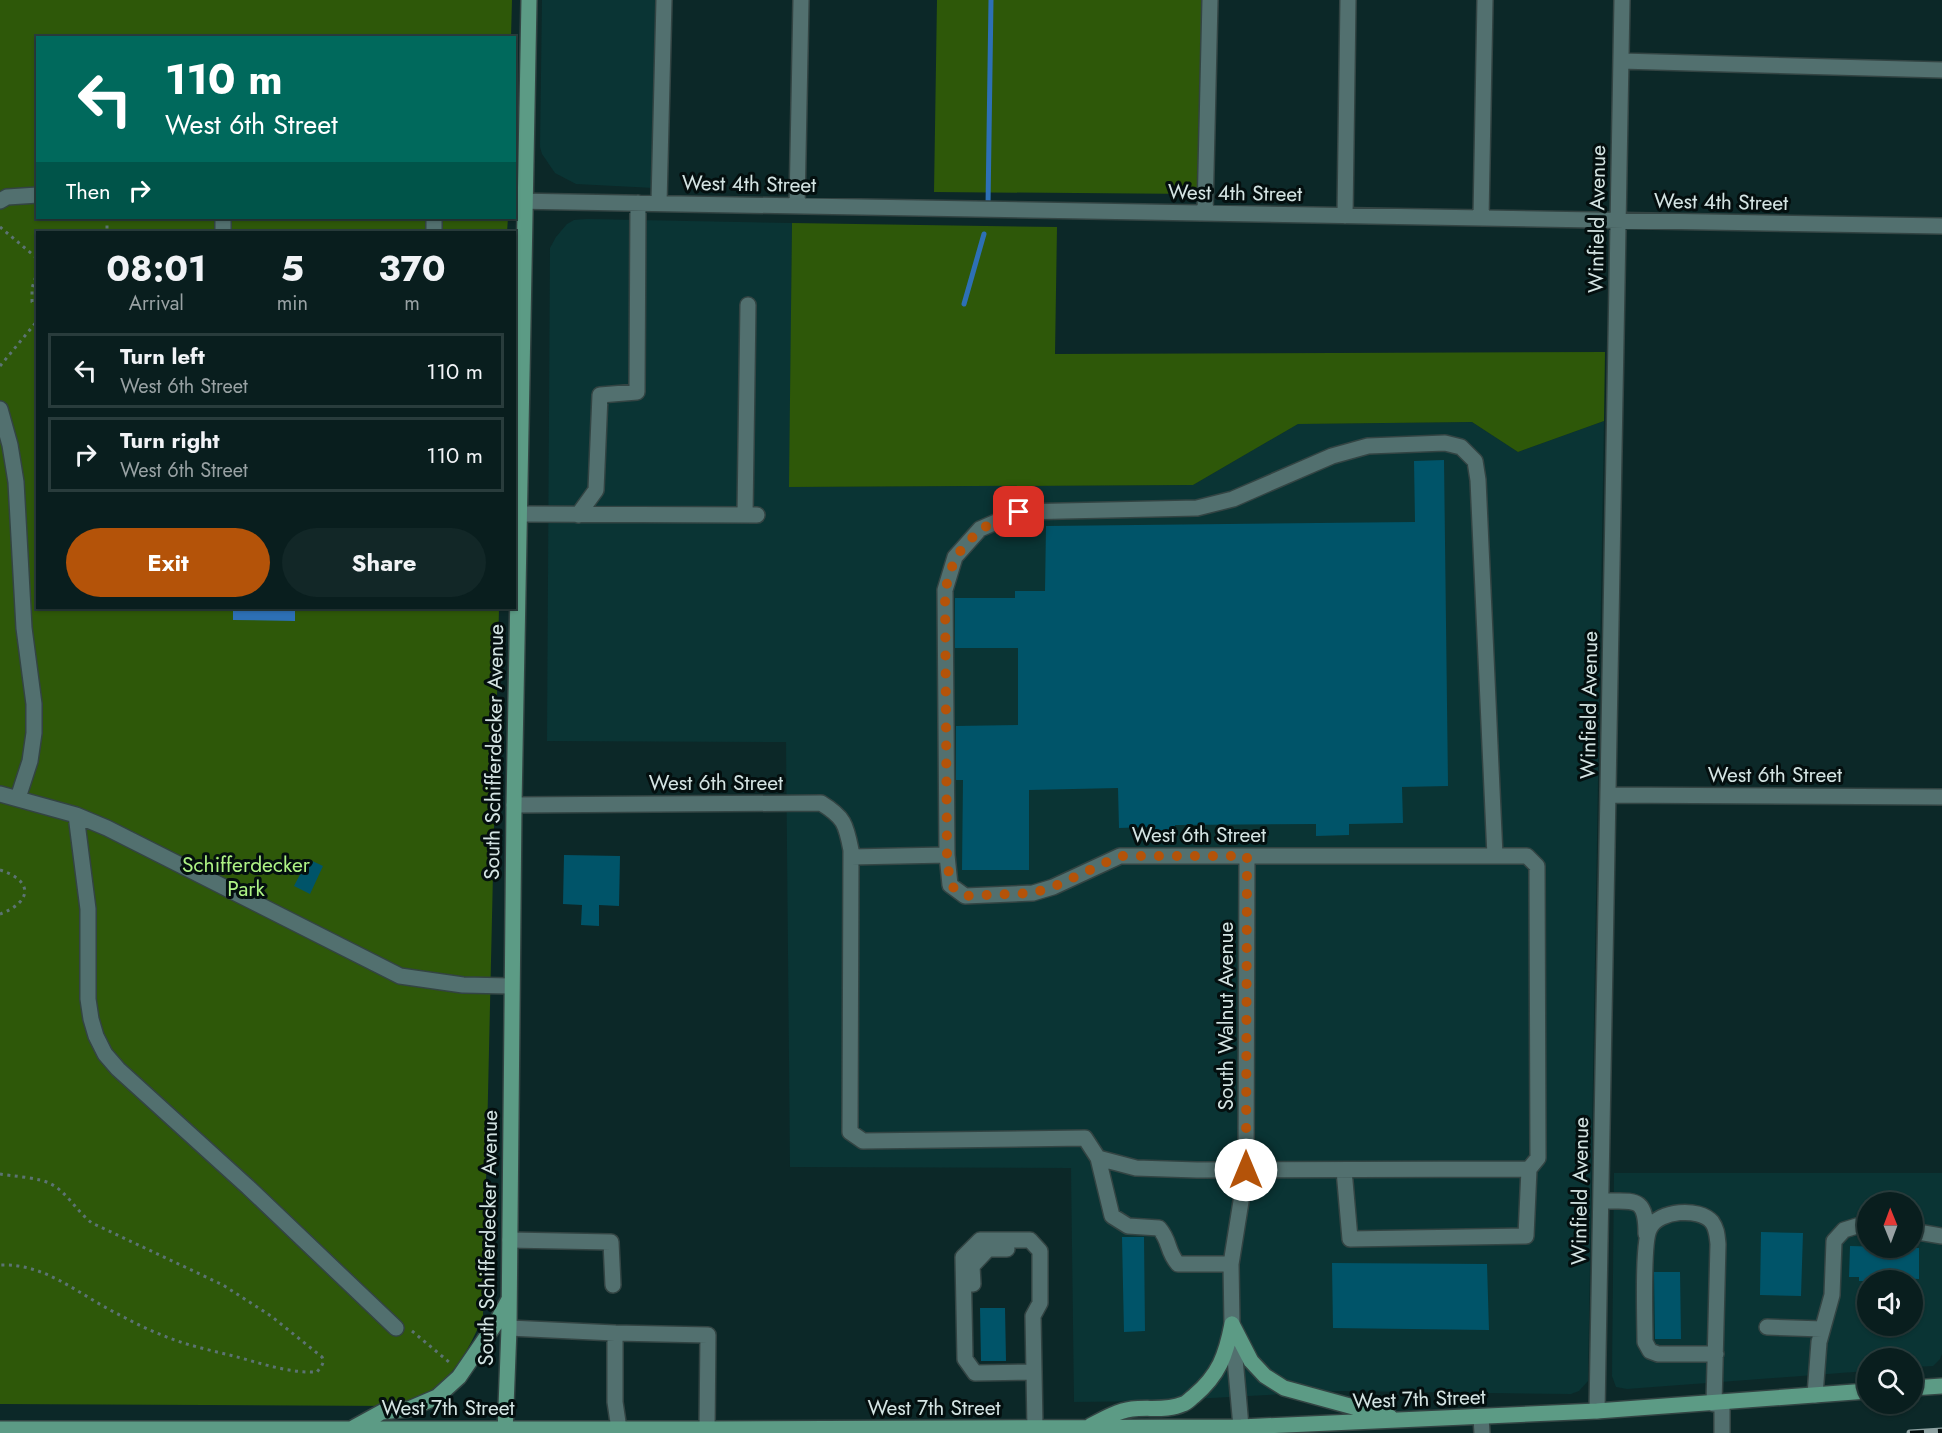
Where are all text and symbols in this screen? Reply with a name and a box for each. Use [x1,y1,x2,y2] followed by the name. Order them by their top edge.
[165,49,283,110] text: 110 m
[66,60,144,138] icon: left
[165,105,338,144] text: West 6th Street
[1581,145,1613,293] street label: Winfield Avenue
[682,168,816,200] street label: West 4th Street
[123,174,156,207] icon: right
[66,175,111,207] text: Then
[1168,177,1302,209] street label: West 4th Street
[1654,186,1788,218] street label: West 4th Street
[106,242,206,294] text: 08:01
[281,242,304,294] text: 5
[378,242,446,294] text: 370
[129,289,184,318] text: Arrival
[277,289,308,318] text: min
[404,289,420,318] text: m
[120,340,205,372] text: Turn left
[69,354,102,387] icon: left
[426,355,483,387] text: 110 m
[120,372,248,401] text: West 6th Street
[120,424,220,456] text: Turn right
[69,438,102,471] icon: right
[426,439,483,471] text: 110 m
[120,456,248,485] text: West 6th Street
[993,486,1044,537] pin
[1002,495,1035,528] icon: arrive
[66,528,270,597] button: Exit
[282,528,486,597] button: Share
[477,624,511,880] street label: South Schifferdecker Avenue
[1573,631,1605,779] street label: Winfield Avenue
[1708,760,1842,790] street label: West 6th Street
[649,768,783,798] street label: West 6th Street
[1132,820,1266,850] street label: West 6th Street
[182,850,311,904] park label: Schifferdecker Park
[1211,921,1241,1110] street label: South Walnut Avenue
[471,1110,505,1366] street label: South Schifferdecker Avenue
[1564,1117,1596,1265] street label: Winfield Avenue
[1214,1138,1278,1202] position arrow
[1857,1192,1923,1258] north arrow
[1857,1192,1923,1414] map controls
[1857,1270,1923,1336] button: sound
[1857,1348,1923,1414] button: search
[1352,1382,1486,1416] street label: West 7th Street
[381,1393,515,1423] street label: West 7th Street
[867,1393,1001,1423] street label: West 7th Street

